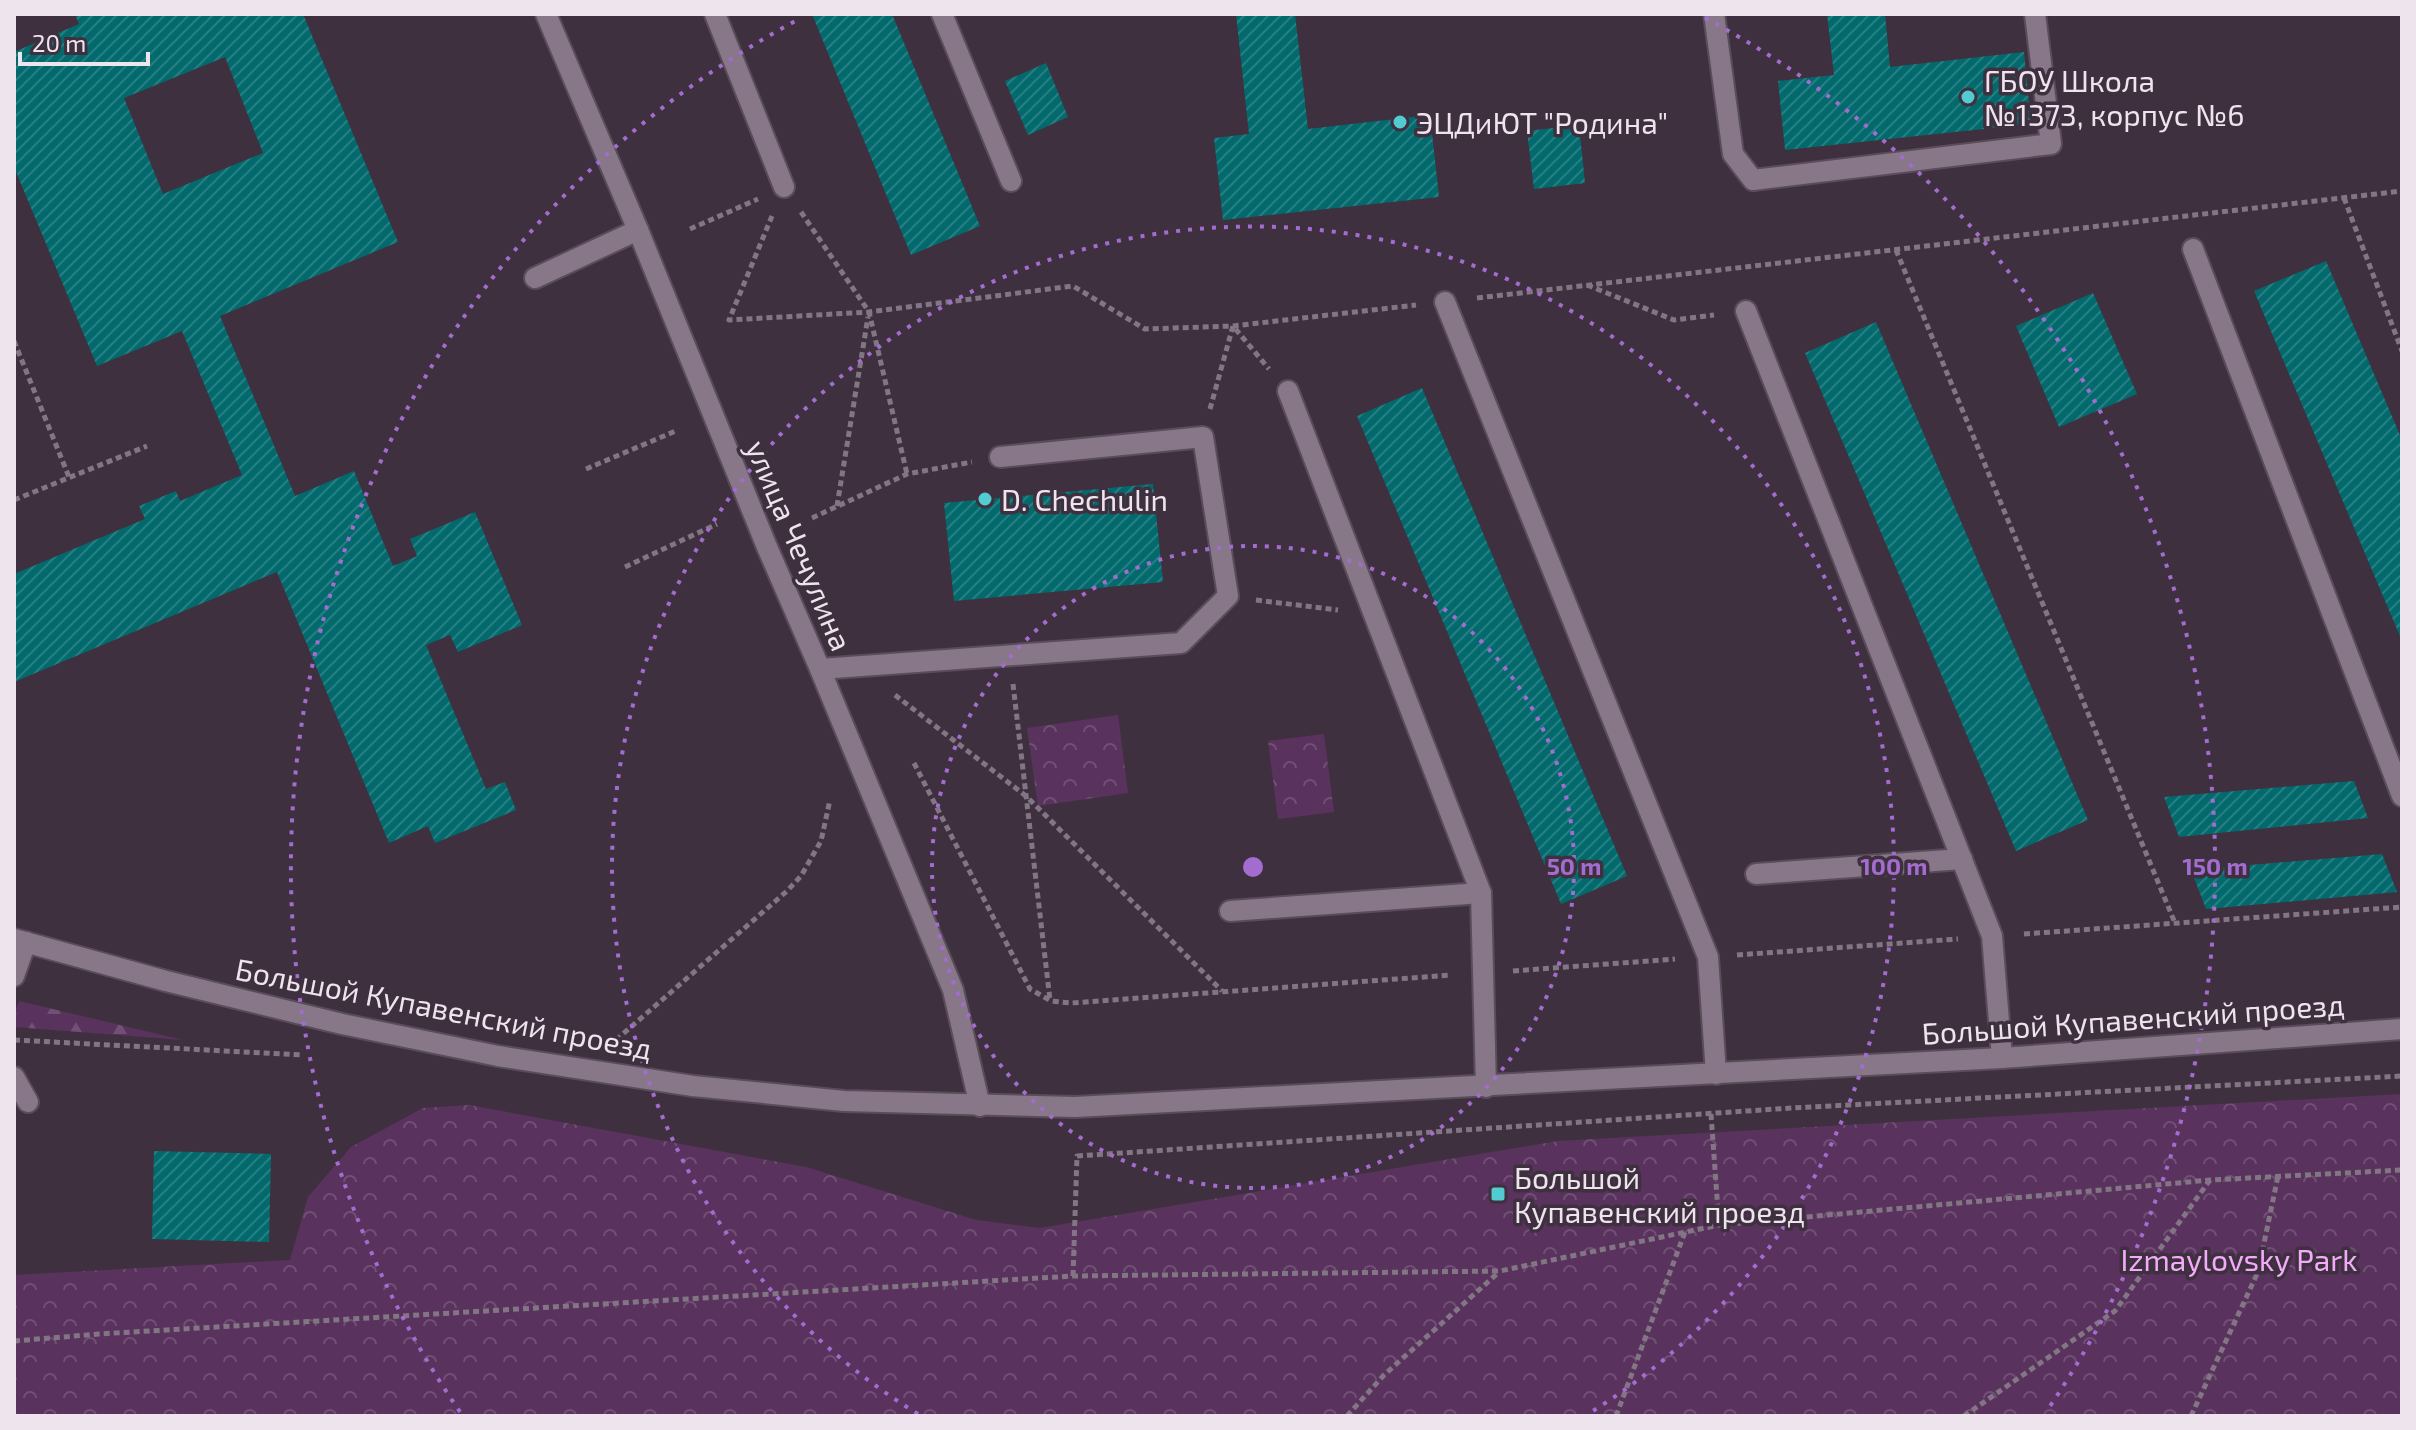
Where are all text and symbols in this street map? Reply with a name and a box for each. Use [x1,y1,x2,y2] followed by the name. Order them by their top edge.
[20,16,148,66] scale bar
[32,28,86,57] text: 20 m
[1984,62,2245,133] place label: ГБОУ Школа №1373, корпус №6
[1959,88,1977,106] marker: ГБОУ Школа №1373, корпус №6
[1416,104,1668,140] place label: ЭЦДиЮТ "Родина"
[1391,113,1409,131] marker: ЭЦДиЮТ "Родина"
[739,434,860,656] street label: улица Чечулина
[1001,481,1168,517] place label: D. Chechulin
[976,490,994,508] marker: D. Chechulin
[1547,851,1601,880] text: 50 m
[1861,851,1927,880] text: 100 m
[2182,851,2248,880] text: 150 m
[1239,853,1267,881] centre of rings
[232,950,655,1067] street label: Большой Купавенский проезд
[1920,985,2346,1052] street label: Большой Купавенский проезд
[1514,1159,1805,1230] place label: Большой Купавенский проезд
[1489,1185,1507,1203] marker: Большой Купавенский проезд
[2120,1241,2358,1277] park label: Izmaylovsky Park

